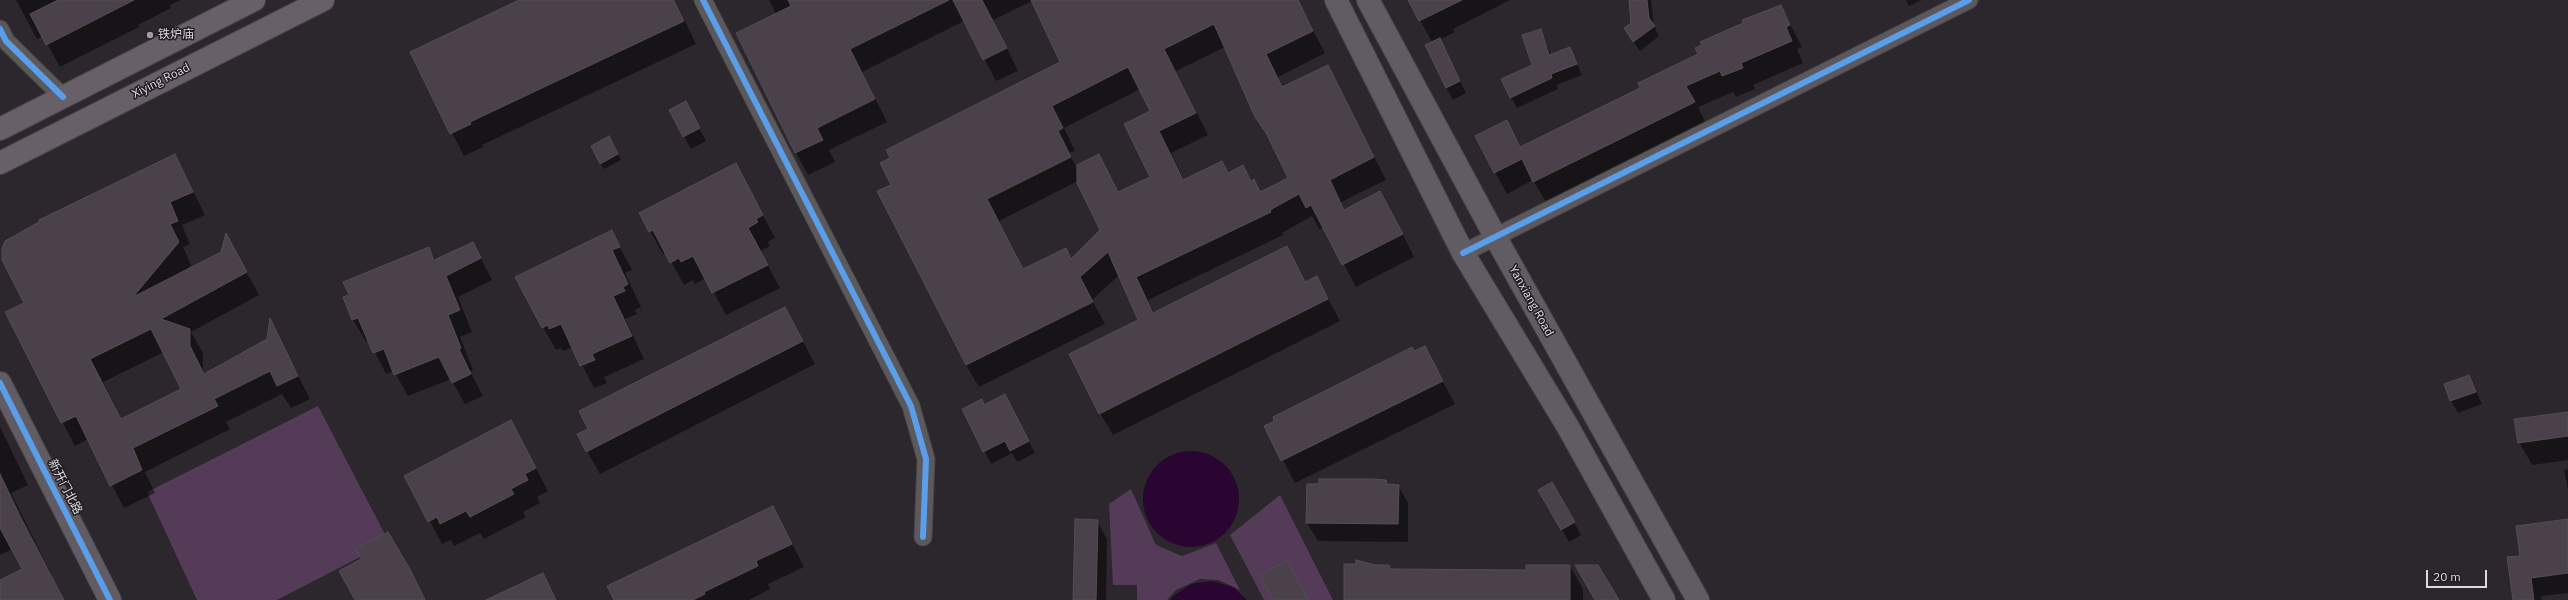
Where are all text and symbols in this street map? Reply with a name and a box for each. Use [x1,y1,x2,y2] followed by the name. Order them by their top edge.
[158,28,194,42] place label: 铁炉庙
[145,30,155,40] marker: 铁炉庙
[130,60,192,102] street label: Xiying Road
[1506,263,1556,339] street label: Yanxiang Road
[45,457,85,517] street label: 新开门北路
[2428,562,2489,588] scale bar
[2433,569,2461,584] text: 20 m

